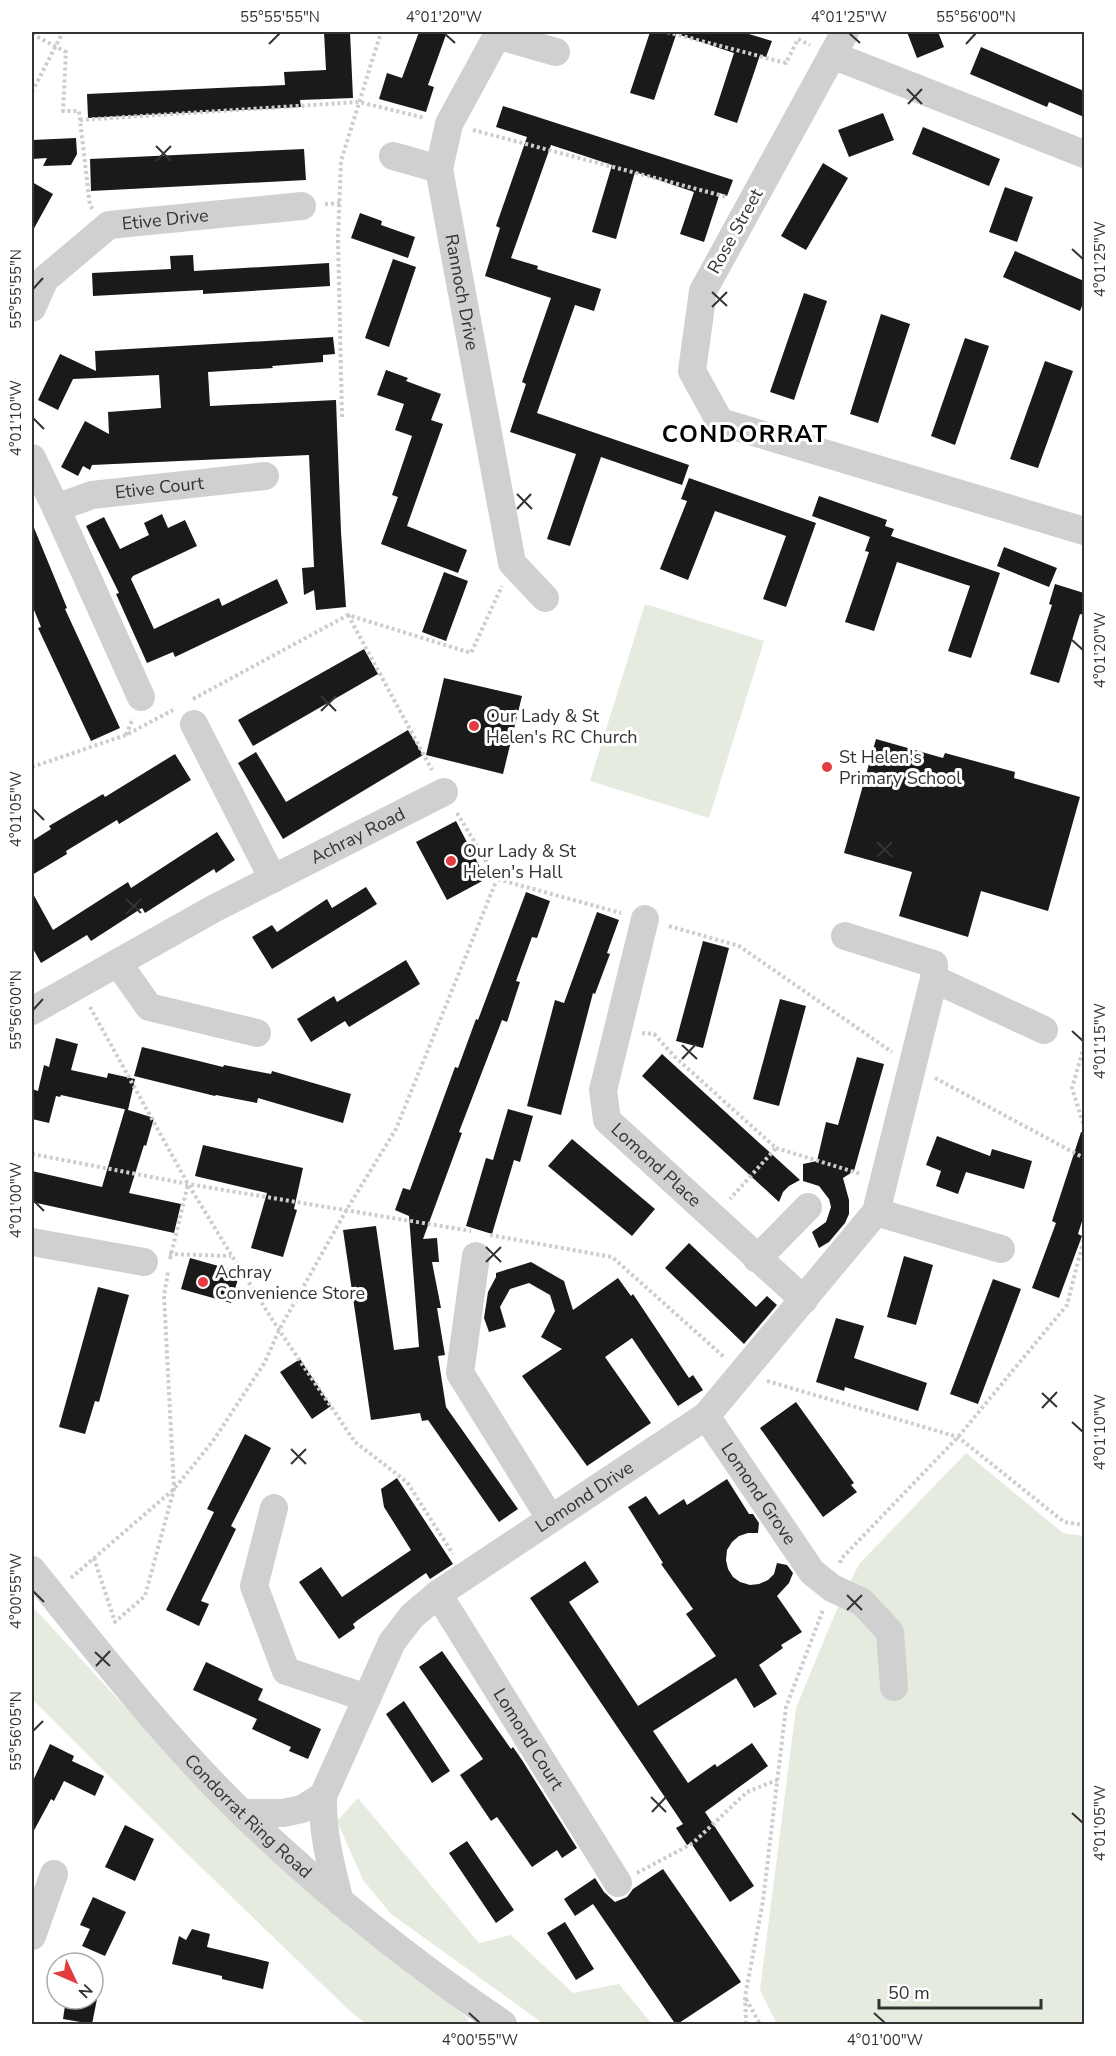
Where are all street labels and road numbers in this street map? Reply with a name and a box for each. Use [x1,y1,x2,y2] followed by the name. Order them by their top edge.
[702,184,769,278] street label: Rose Street
[121,203,210,236] street label: Etive Drive
[439,232,484,352] street label: Rannoch Drive
[114,471,206,504] street label: Etive Court
[306,802,409,870] street label: Achray Road
[606,1117,707,1212] street label: Lomond Place
[716,1438,802,1550] street label: Lomond Grove
[531,1455,638,1538] street label: Lomond Drive
[488,1684,569,1795] street label: Lomond Court
[179,1749,317,1884] street label: Condorrat Ring Road

